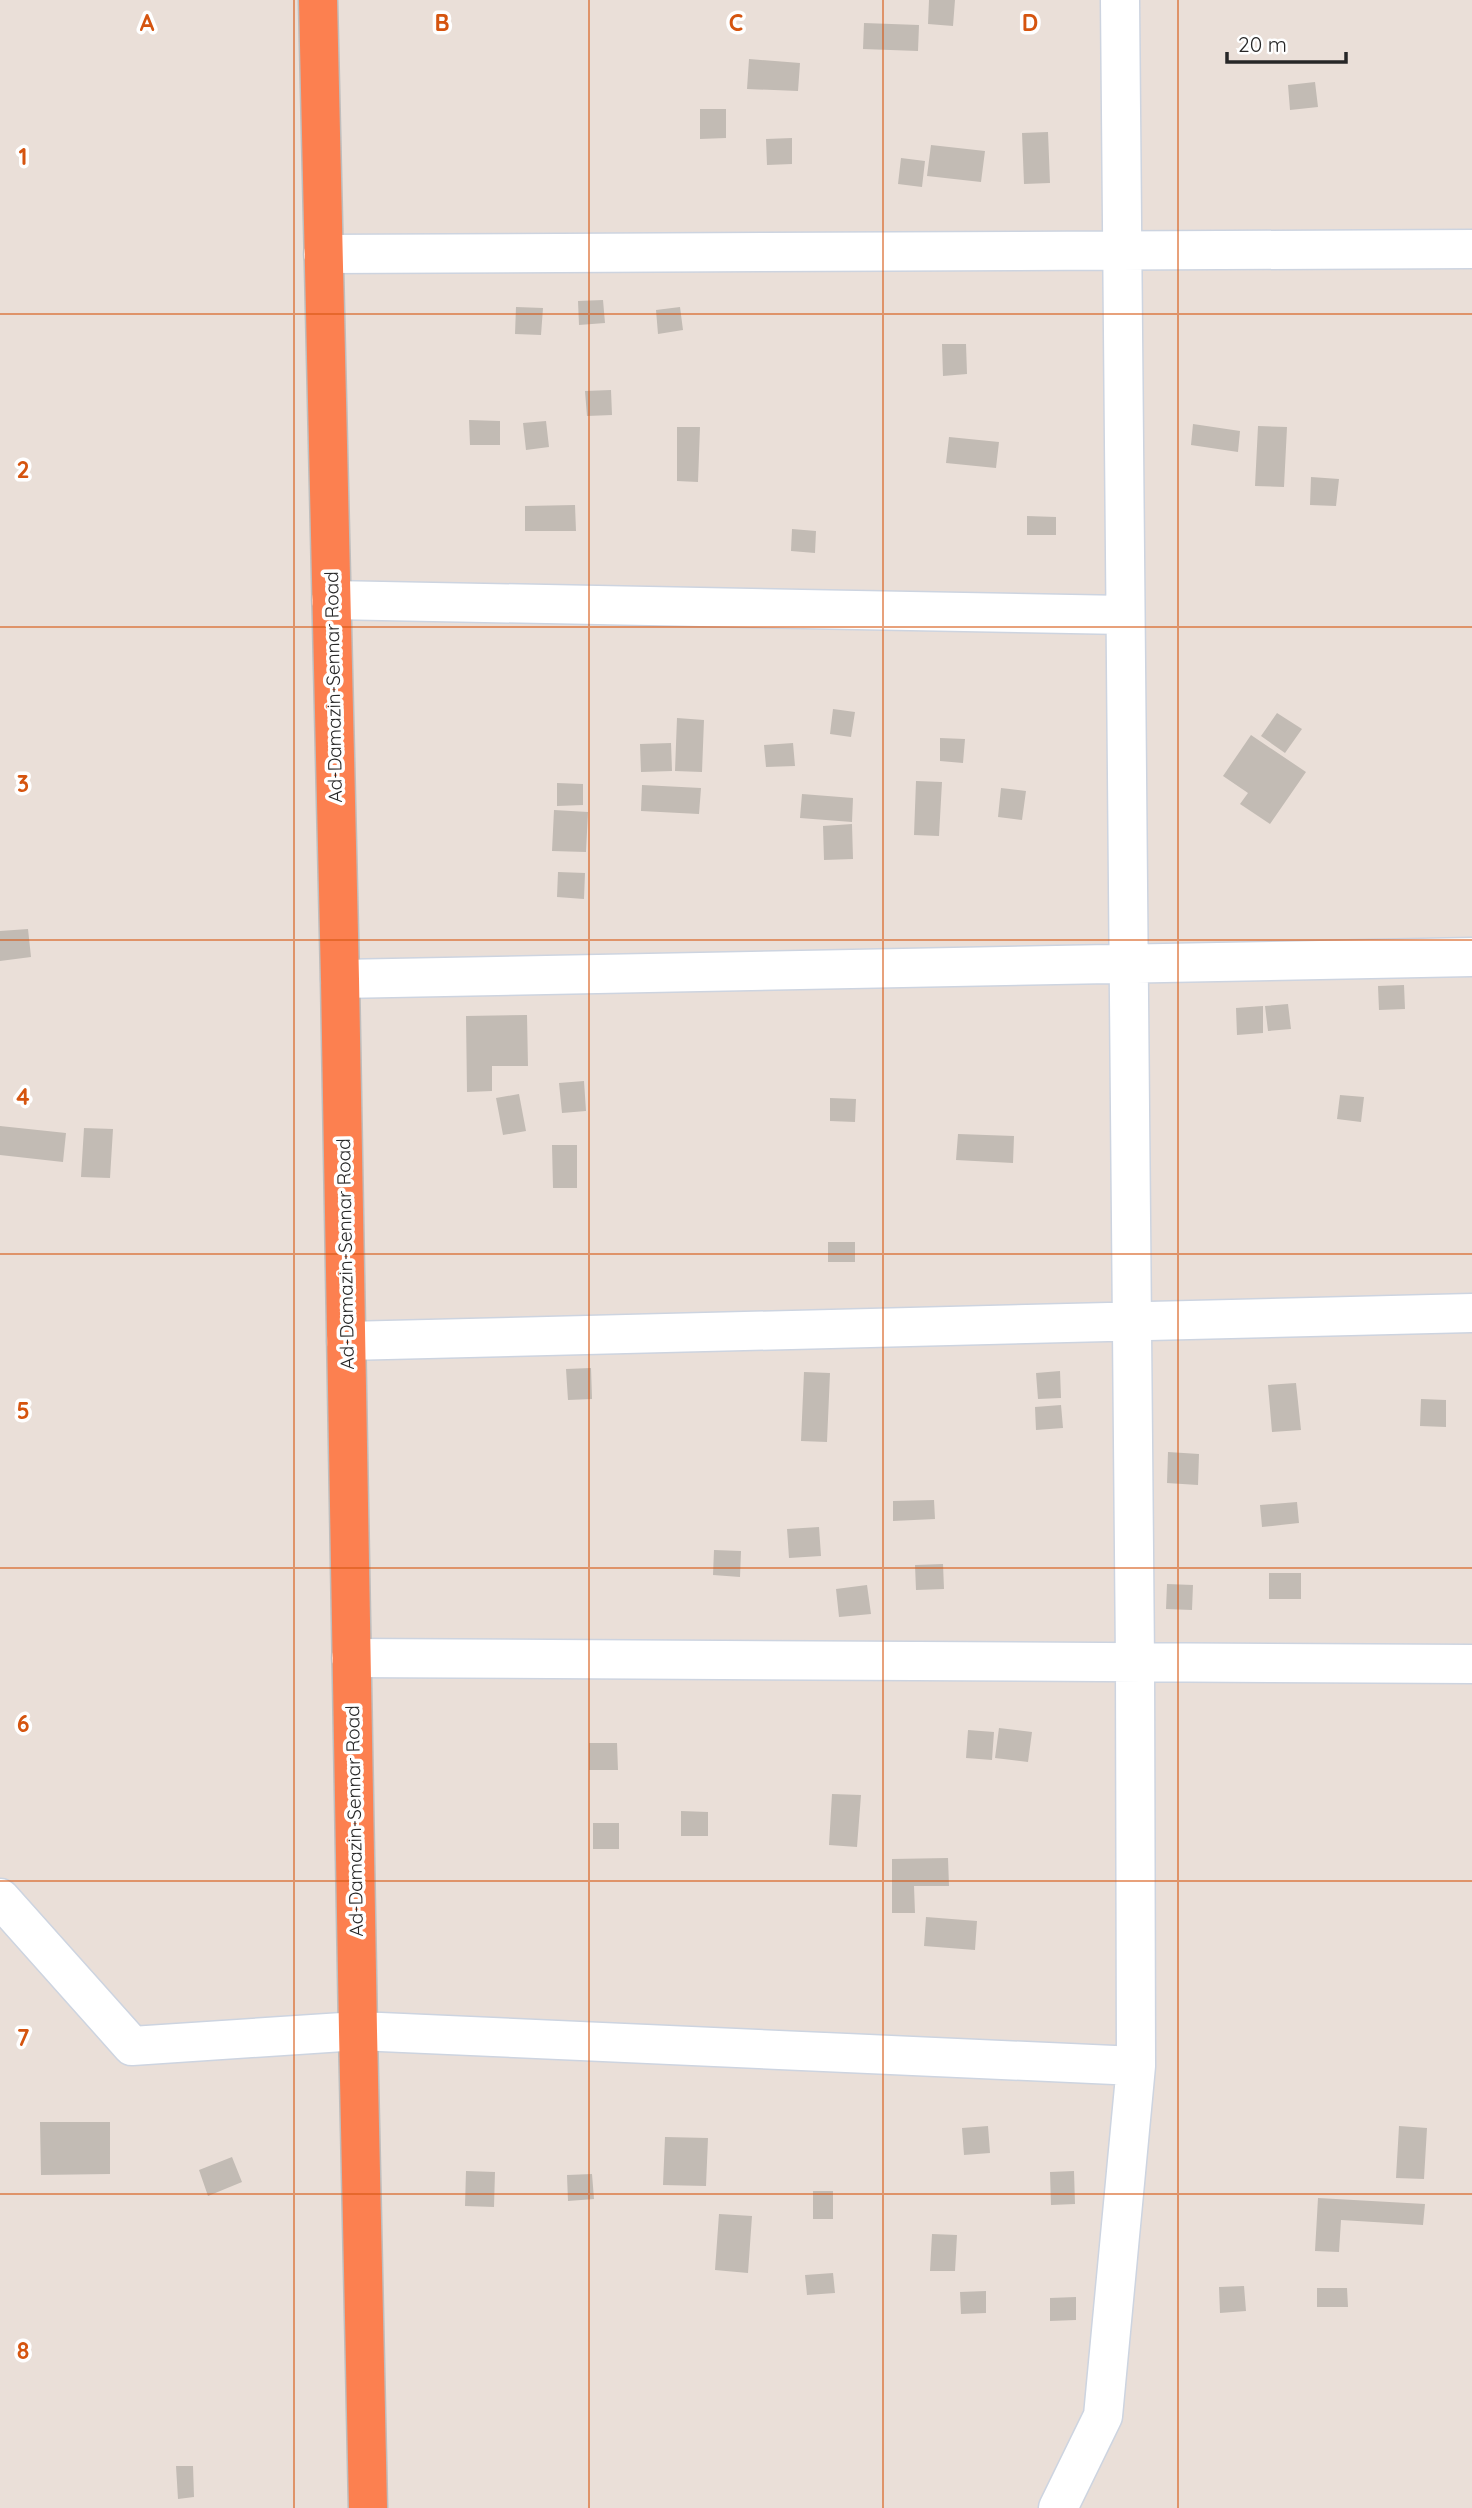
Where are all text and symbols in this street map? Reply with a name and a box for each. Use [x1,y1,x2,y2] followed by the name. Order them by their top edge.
[140,8,155,37] text: A
[434,8,450,37] text: B
[729,8,743,37] text: C
[1022,8,1038,37] text: D
[1227,21,1346,65] scale bar
[1238,31,1287,57] text: 20 m
[19,142,27,171] text: 1
[16,455,30,484] text: 2
[319,571,347,803] street label: Ad-Damazin-Sennar Road
[17,769,29,798] text: 3
[16,1082,30,1111] text: 4
[331,1138,359,1370] street label: Ad-Damazin-Sennar Road
[16,1396,30,1425] text: 5
[340,1705,368,1937] street label: Ad-Damazin-Sennar Road
[17,1709,29,1738] text: 6
[17,2023,30,2052] text: 7
[17,2336,29,2365] text: 8

